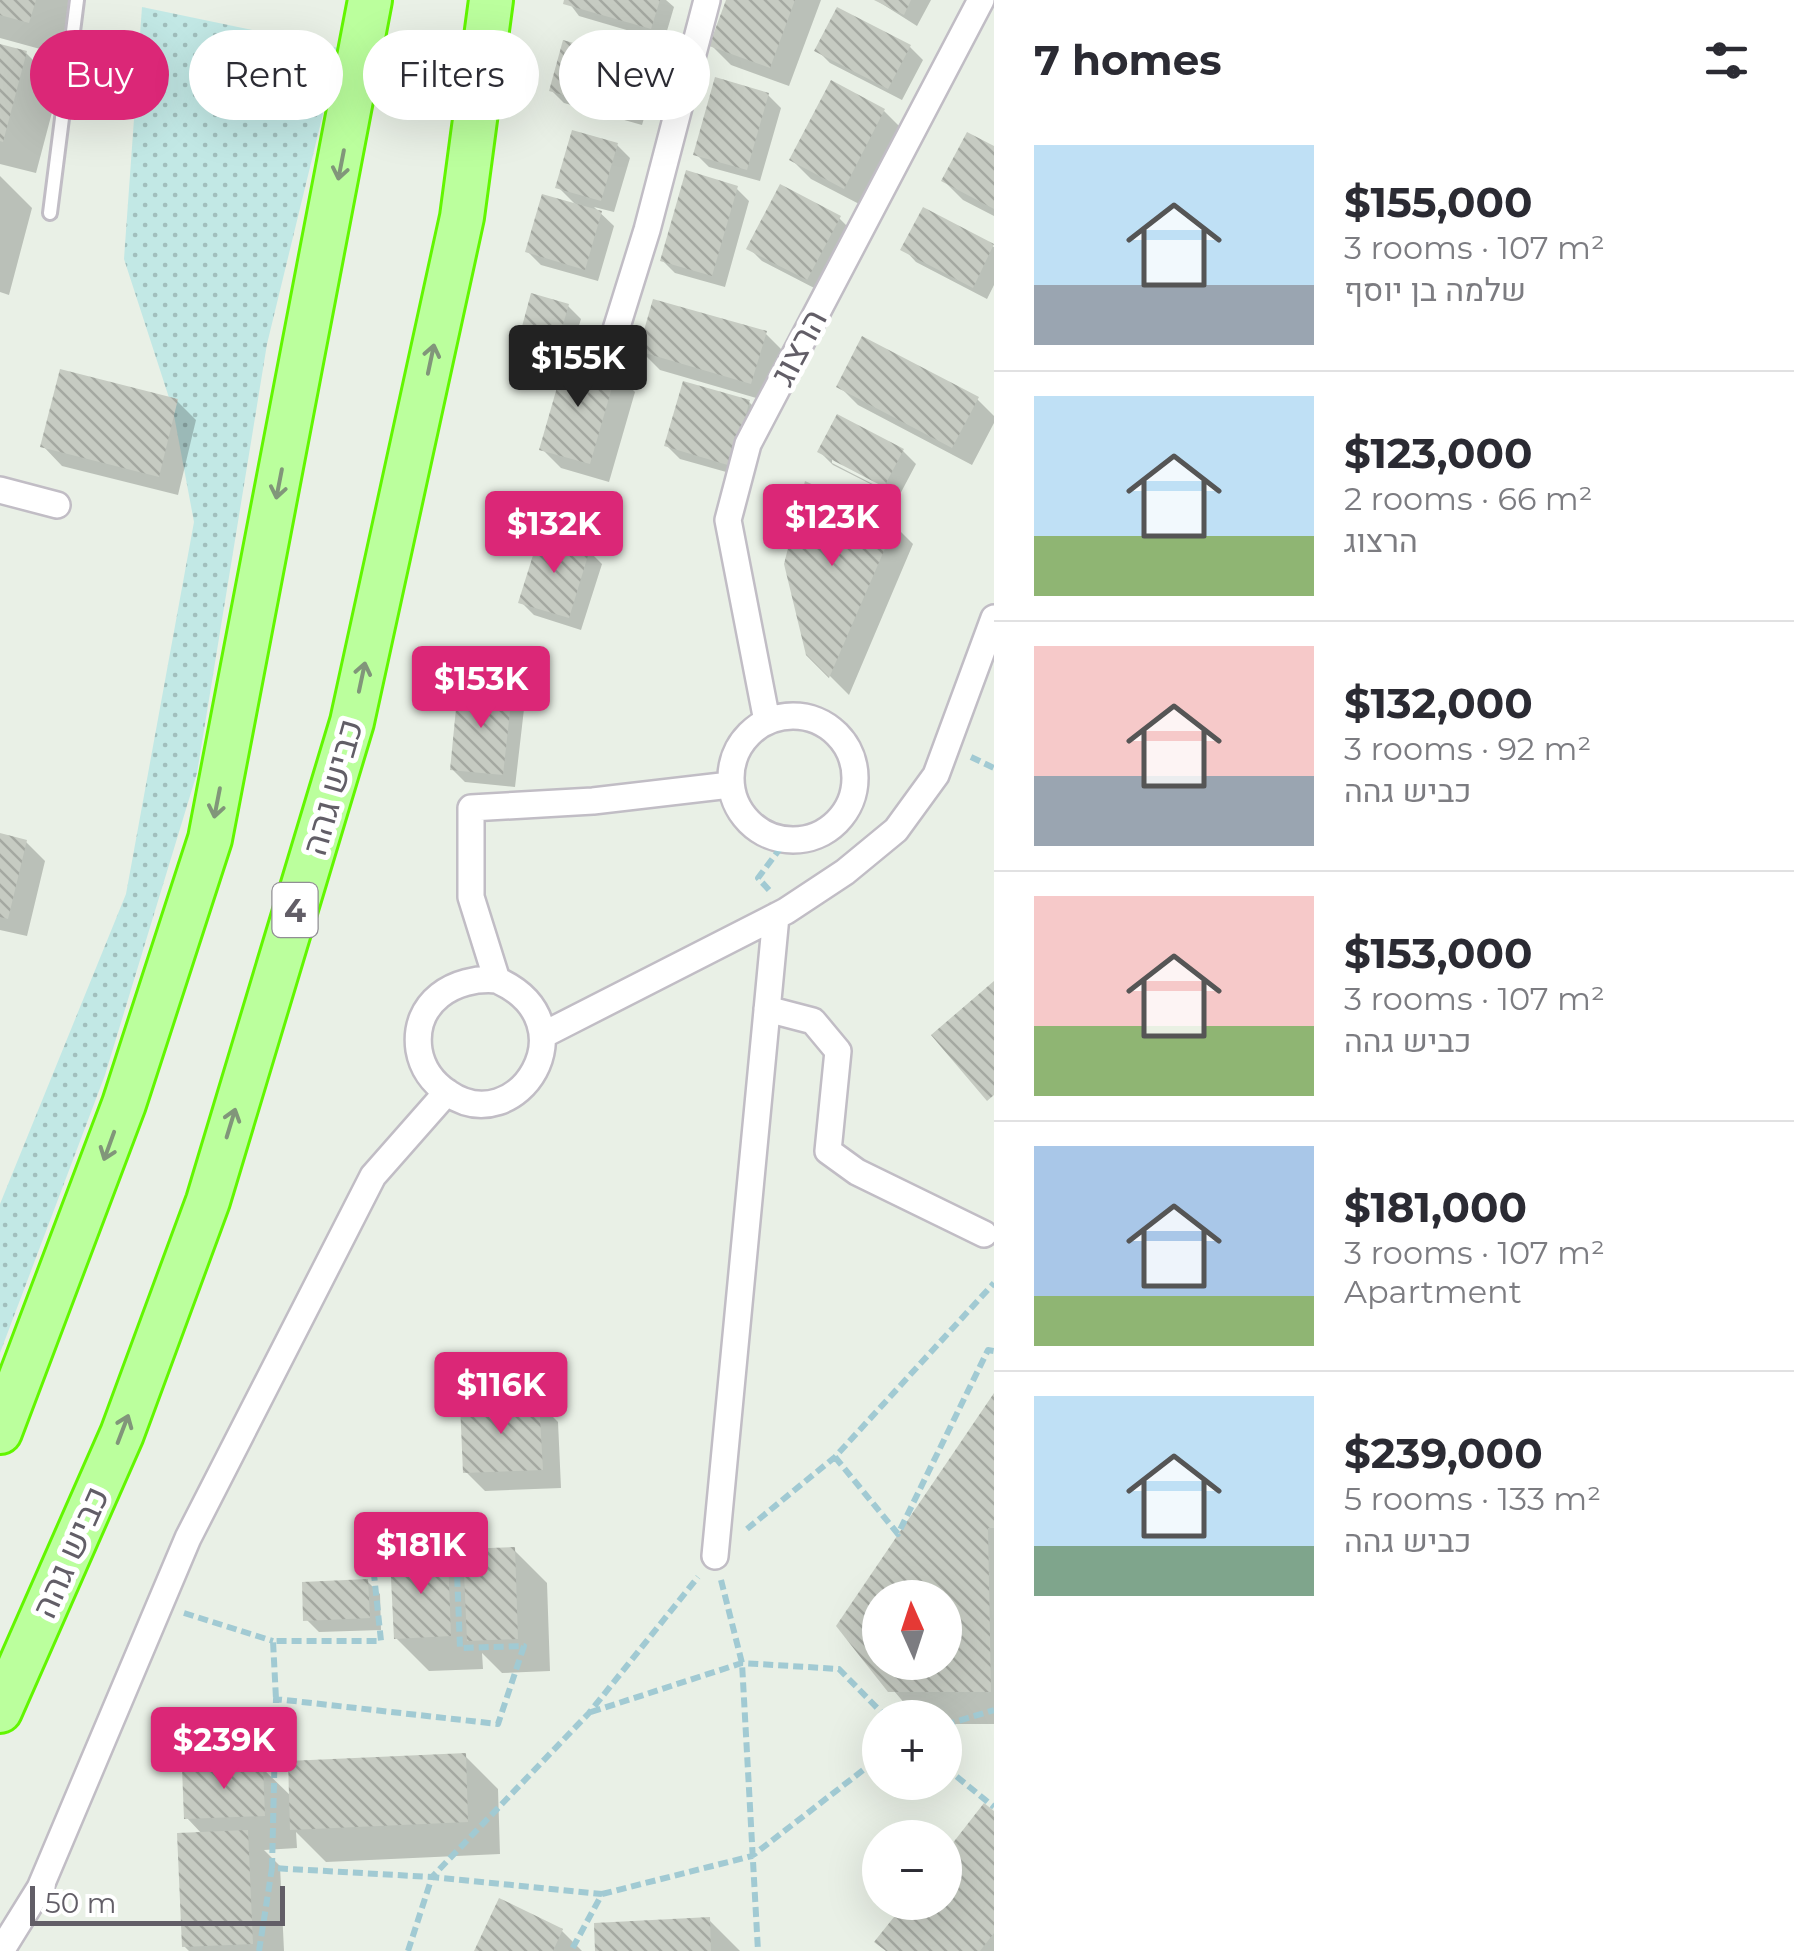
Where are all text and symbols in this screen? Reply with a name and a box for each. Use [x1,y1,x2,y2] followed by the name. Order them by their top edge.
[30,30,169,120] chip: Buy
[189,30,343,120] chip: Rent
[363,30,539,120] chip: Filters
[559,30,710,120] chip: New
[1699,33,1754,88] icon: filters
[1034,34,1222,86] text: 7 homes
[331,148,350,180] one-way arrow
[1344,176,1533,228] text: $155,000
[1114,185,1234,305] icon: home
[1344,228,1605,267] text: 3 rooms · 107 m²
[1344,270,1526,309] text: שלמה בן יוסף
[760,301,836,393] street label: הרצוג
[508,325,648,410] pin: $155K
[531,338,625,377] text: $155K
[423,344,442,376] one-way arrow
[1344,427,1533,479] text: $123,000
[1114,436,1234,556] icon: home
[268,467,287,499] one-way arrow
[1344,479,1593,518] text: 2 rooms · 66 m²
[762,484,902,569] pin: $123K
[484,491,624,576] pin: $132K
[785,497,879,536] text: $123K
[507,504,601,543] text: $132K
[1344,521,1418,560] text: הרצוג
[411,646,551,731] pin: $153K
[434,659,528,698] text: $153K
[354,662,372,694] one-way arrow
[1344,677,1533,729] text: $132,000
[1114,686,1234,806] icon: home
[292,714,372,860] street label: כביש גהה
[1344,729,1591,768] text: 3 rooms · 92 m²
[1344,771,1472,810] text: כביש גהה
[207,786,226,819] one-way arrow
[272,883,318,937] road number: 4
[1344,927,1533,979] text: $153,000
[1114,936,1234,1056] icon: home
[1344,979,1605,1018] text: 3 rooms · 107 m²
[1344,1021,1472,1060] text: כביש גהה
[223,1108,241,1139] one-way arrow
[98,1130,116,1160] one-way arrow
[1344,1181,1527,1233] text: $181,000
[1114,1186,1234,1306] icon: home
[1344,1233,1605,1272] text: 3 rooms · 107 m²
[1344,1272,1522,1311] text: Apartment
[431,1352,571,1437] pin: $116K
[456,1365,546,1404] text: $116K
[116,1415,134,1445] one-way arrow
[1344,1427,1543,1479] text: $239,000
[1114,1436,1234,1556] icon: home
[1344,1479,1601,1518] text: 5 rooms · 133 m²
[22,1480,118,1624] street label: כביש גהה
[351,1512,491,1597] pin: $181K
[1344,1521,1472,1560] text: כביש גהה
[376,1525,466,1564] text: $181K
[862,1580,962,1680] north arrow
[862,1580,962,1920] map controls
[862,1700,962,1800] button: +
[154,1707,294,1792] pin: $239K
[173,1720,275,1759] text: $239K
[862,1820,962,1920] button: −
[30,1881,285,1926] scale bar
[45,1886,116,1920] text: 50 m

